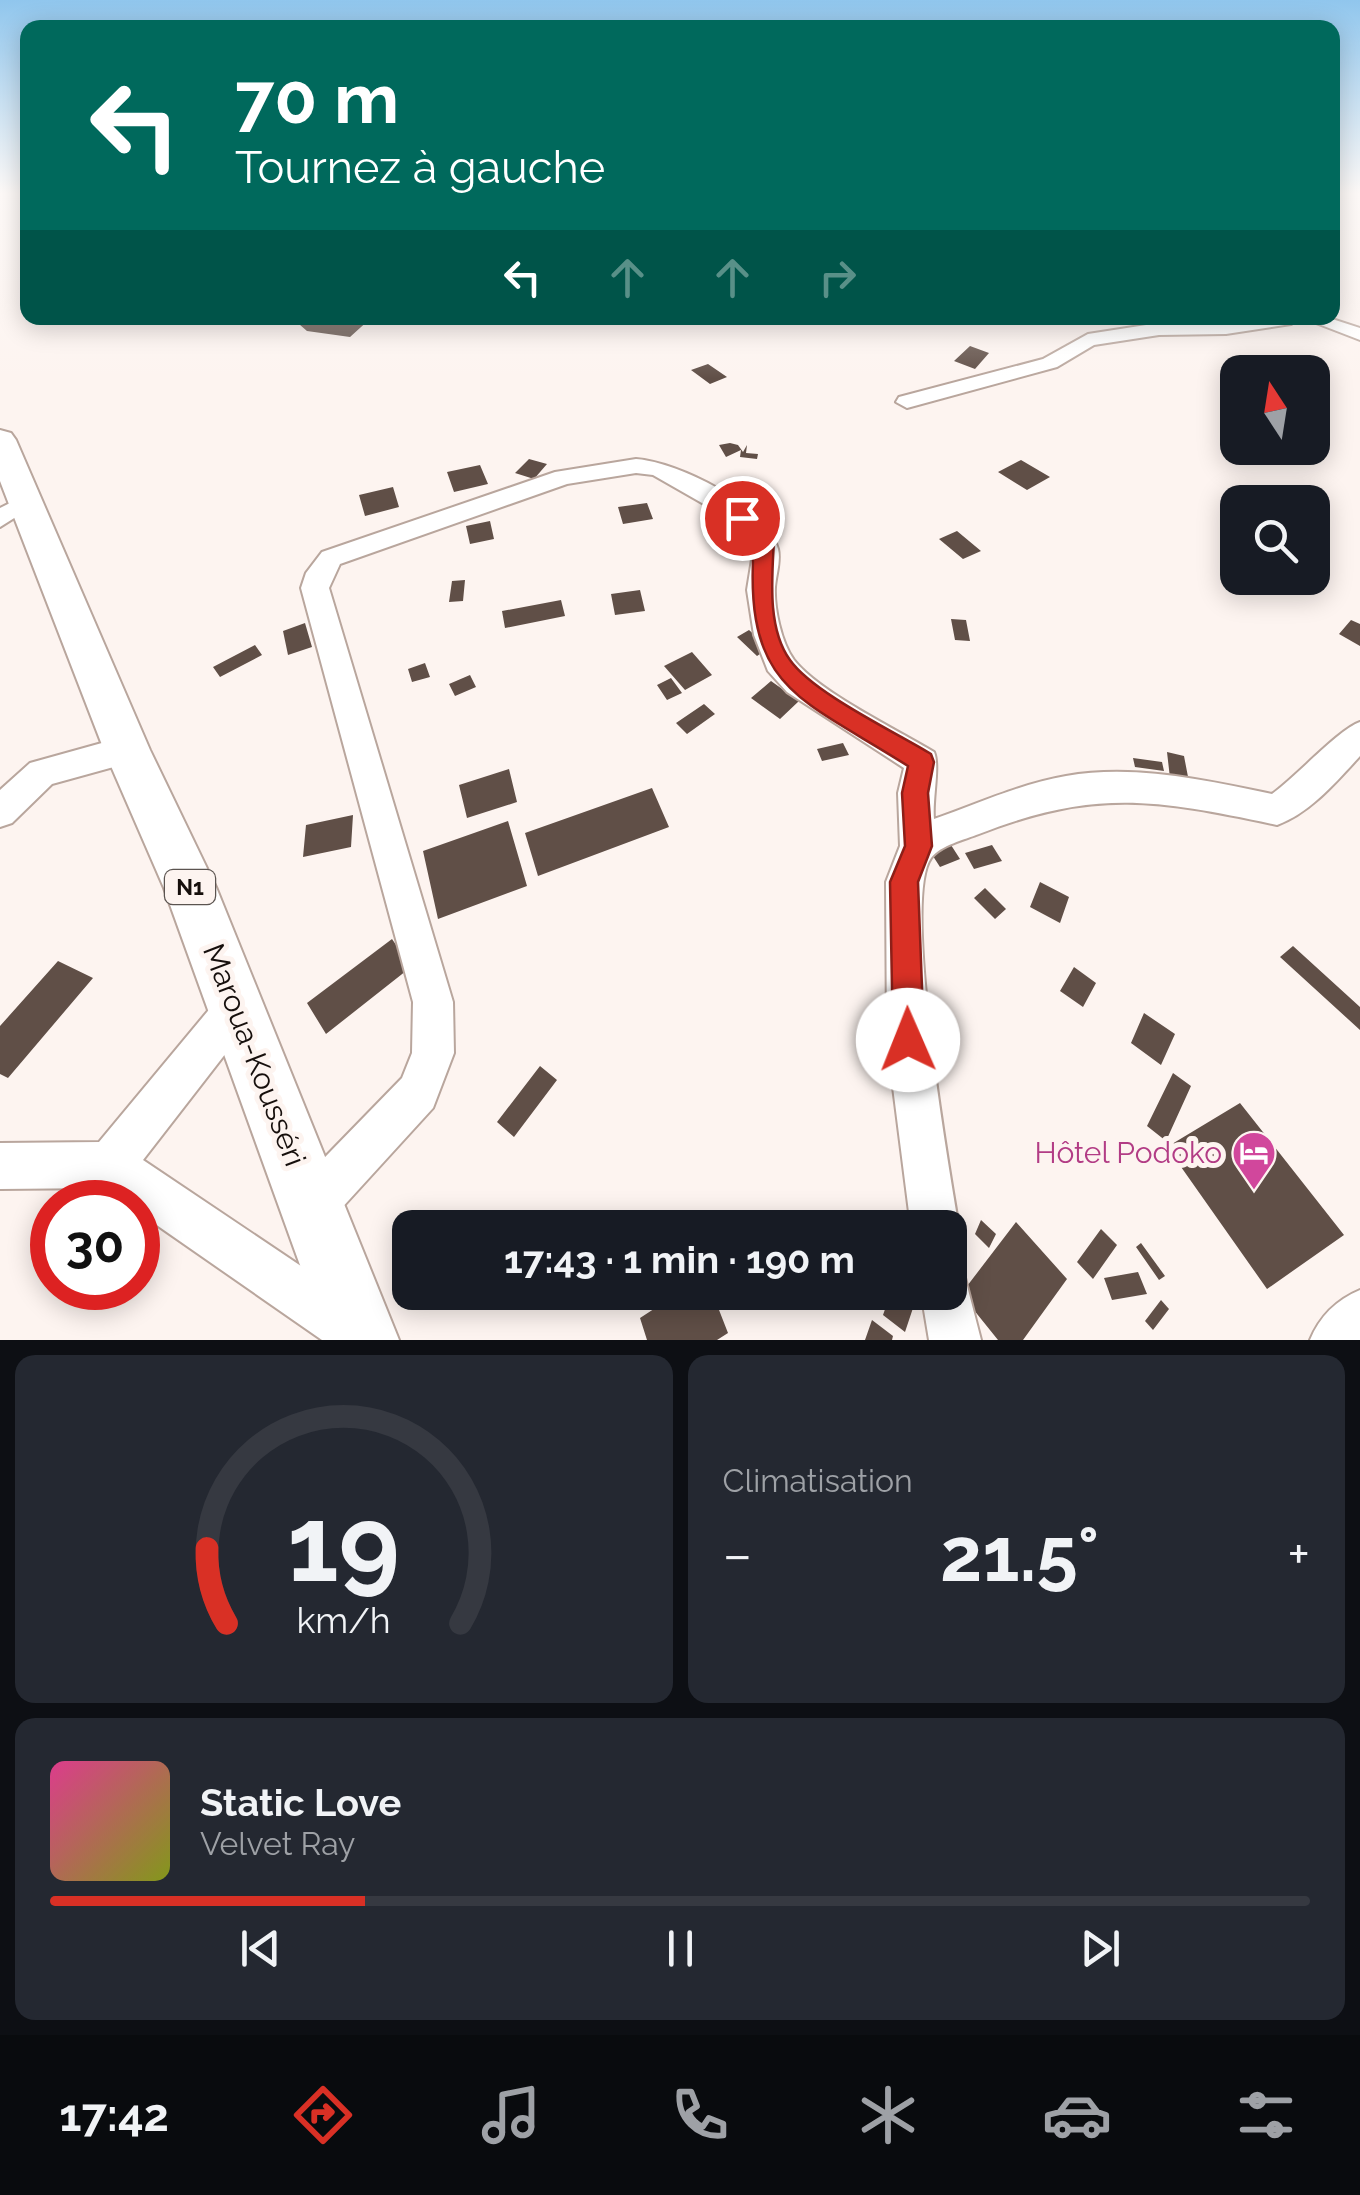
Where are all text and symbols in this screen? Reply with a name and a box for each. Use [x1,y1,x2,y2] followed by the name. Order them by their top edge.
[235,57,399,139] text: 70 m
[70,60,200,190] icon: left
[235,141,605,194] text: Tournez à gauche
[495,250,550,305] icon: left
[600,250,655,305] icon: ahead
[705,250,760,305] icon: ahead
[810,250,865,305] icon: right
[1220,355,1330,465] north arrow
[1220,355,1330,595] map controls
[700,476,785,561] pin
[1220,485,1330,595] button: search
[715,491,770,546] icon: arrive
[165,870,215,904] road number: N1
[196,939,313,1171] street label: Maroua-Kousséri
[856,988,960,1092] position arrow
[1231,1130,1277,1191] hotel icon: Hôtel Podoko
[1035,1135,1222,1170] place label: Hôtel Podoko
[30,1180,160,1310] speed limit sign: 30
[504,1237,855,1282] text: 17:43 · 1 min · 190 m
[723,1462,913,1499] text: Climatisation
[287,1483,400,1605] text: 19
[940,1510,1099,1599] text: 21.5°
[723,1522,752,1587] text: −
[1287,1522,1310,1587] text: +
[297,1599,391,1641] text: km/h
[200,1780,401,1825] text: Static Love
[200,1825,355,1862] text: Velvet Ray
[233,1921,288,1976] icon: previous
[653,1921,708,1976] icon: pause
[1073,1921,1128,1976] icon: next
[288,2080,358,2150] icon: directions
[476,2080,546,2150] icon: music
[665,2080,735,2150] icon: phone
[853,2080,923,2150] icon: climate
[1042,2080,1112,2150] icon: car
[1231,2080,1301,2150] icon: filters
[59,2089,169,2142] text: 17:42

